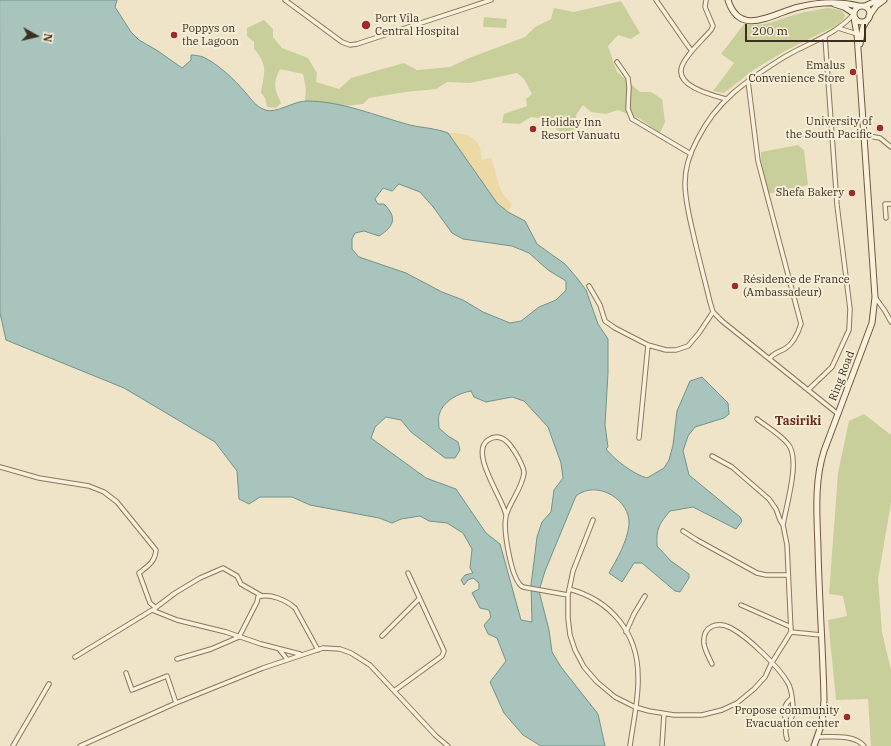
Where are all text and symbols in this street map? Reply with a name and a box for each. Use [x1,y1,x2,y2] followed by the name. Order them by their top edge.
[375,12,459,38] place label: Port Vila Central Hospital
[16,16,56,56] north arrow
[747,16,868,42] scale bar
[360,19,372,31] marker: Port Vila Central Hospital
[182,22,239,48] place label: Poppys on the Lagoon
[752,23,788,38] text: 200 m
[169,30,179,40] marker: Poppys on the Lagoon
[40,32,55,43] text: N
[748,59,845,85] place label: Emalus Convenience Store
[848,67,858,77] marker: Emalus Convenience Store
[786,115,872,141] place label: University of the South Pacific
[541,116,620,142] place label: Holiday Inn Resort Vanuatu
[875,123,885,133] marker: University of the South Pacific
[528,124,538,134] marker: Holiday Inn Resort Vanuatu
[776,186,844,200] place label: Shefa Bakery
[847,188,857,198] marker: Shefa Bakery
[743,273,850,299] place label: Résidence de France (Ambassadeur)
[730,281,740,291] marker: Résidence de France (Ambassadeur)
[826,349,858,403] street label: Ring Road
[775,415,821,429] district label: Tasiriki
[734,704,839,730] place label: Propose community Evacuation center
[842,712,852,722] marker: Propose community Evacuation center

